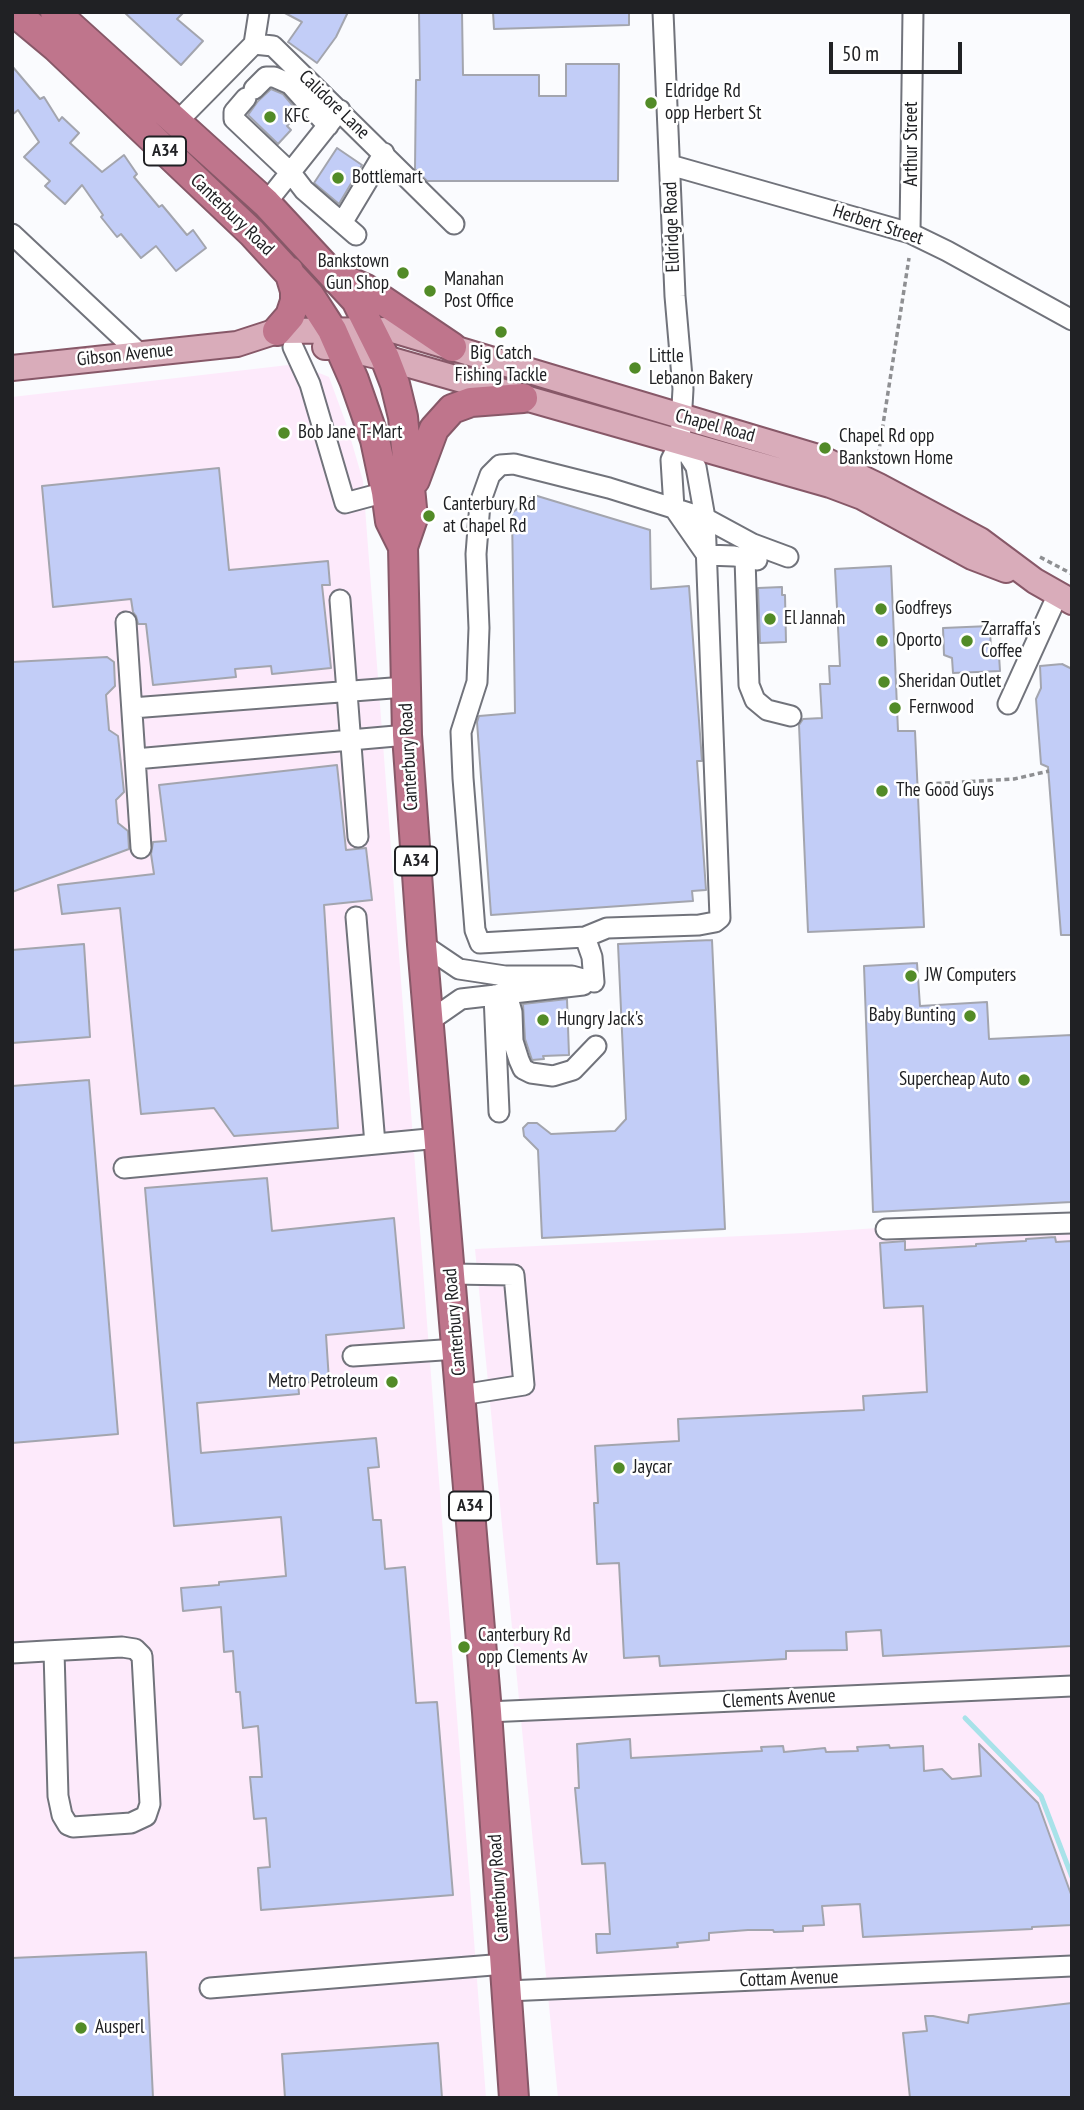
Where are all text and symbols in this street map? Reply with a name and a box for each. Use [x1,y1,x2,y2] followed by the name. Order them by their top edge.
[832,28,965,72] scale bar
[842,40,879,67] text: 50 m
[294,66,374,144] street label: Calidore Lane
[665,81,761,125] place label: Eldridge Rd opp Herbert St
[643,95,659,111] marker: Eldridge Rd opp Herbert St
[901,101,923,187] street label: Arthur Street
[284,106,310,128] place label: KFC
[262,109,278,125] marker: KFC
[144,136,186,166] road number: A34
[352,167,423,189] place label: Bottlemart
[185,169,279,261] street label: Canterbury Road
[330,170,346,186] marker: Bottlemart
[659,181,685,273] street label: Eldridge Road
[830,200,926,250] street label: Herbert Street
[318,251,389,295] place label: Bankstown Gun Shop
[395,265,411,281] marker: Bankstown Gun Shop
[444,269,514,313] place label: Manahan Post Office
[422,283,438,299] marker: Manahan Post Office
[493,324,509,340] marker: Big Catch Fishing Tackle
[76,339,174,371] street label: Gibson Avenue
[455,343,547,387] place label: Big Catch Fishing Tackle
[649,346,753,390] place label: Little Lebanon Bakery
[627,360,643,376] marker: Little Lebanon Bakery
[673,404,757,448] street label: Chapel Road
[298,422,402,444] place label: Bob Jane T-Mart
[276,425,292,441] marker: Bob Jane T-Mart
[839,426,953,470] place label: Chapel Rd opp Bankstown Home
[817,440,833,456] marker: Chapel Rd opp Bankstown Home
[443,494,536,538] place label: Canterbury Rd at Chapel Rd
[421,508,437,524] marker: Canterbury Rd at Chapel Rd
[895,598,952,620] place label: Godfreys
[873,601,889,617] marker: Godfreys
[784,608,845,630] place label: El Jannah
[762,611,778,627] marker: El Jannah
[981,619,1041,663] place label: Zarraffa's Coffee
[896,630,942,652] place label: Oporto
[874,633,890,649] marker: Oporto
[959,633,975,649] marker: Zarraffa's Coffee
[898,671,1001,693] place label: Sheridan Outlet
[876,674,892,690] marker: Sheridan Outlet
[909,697,974,719] place label: Fernwood
[887,700,903,716] marker: Fernwood
[395,703,423,811] street label: Canterbury Road
[896,780,994,802] place label: The Good Guys
[874,783,890,799] marker: The Good Guys
[395,846,437,876] road number: A34
[925,965,1016,987] place label: JW Computers
[903,968,919,984] marker: JW Computers
[869,1005,956,1027] place label: Baby Bunting
[962,1008,978,1024] marker: Baby Bunting
[557,1009,644,1031] place label: Hungry Jack's
[535,1012,551,1028] marker: Hungry Jack's
[899,1069,1010,1091] place label: Supercheap Auto
[1016,1072,1032,1088] marker: Supercheap Auto
[439,1267,471,1377] street label: Canterbury Road
[268,1371,378,1393] place label: Metro Petroleum
[384,1374,400,1390] marker: Metro Petroleum
[633,1457,672,1479] place label: Jaycar
[611,1460,627,1476] marker: Jaycar
[449,1492,491,1520] road number: A34
[478,1625,588,1669] place label: Canterbury Rd opp Clements Av
[456,1639,472,1655] marker: Canterbury Rd opp Clements Av
[722,1685,836,1713] street label: Clements Avenue
[484,1833,514,1943] street label: Canterbury Road
[739,1966,839,1992] street label: Cottam Avenue
[95,2017,144,2039] place label: Ausperl
[73,2020,89,2036] marker: Ausperl

